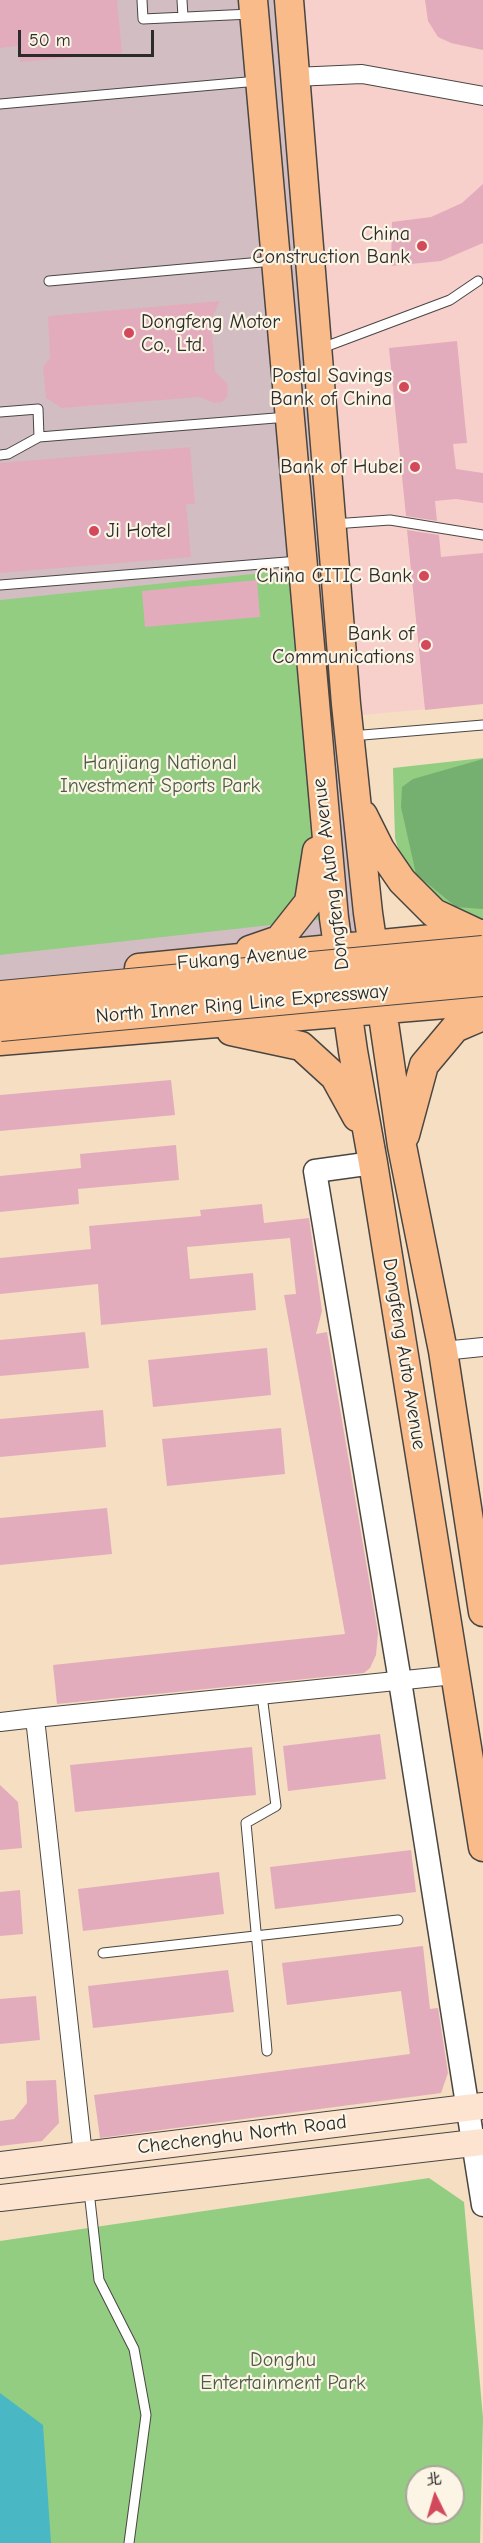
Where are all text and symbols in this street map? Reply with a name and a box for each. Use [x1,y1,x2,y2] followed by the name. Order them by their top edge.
[21,18,158,56] scale bar
[29,30,71,51] text: 50 m
[252,222,410,269] place label: China Construction Bank
[415,239,429,253] marker: China Construction Bank
[141,310,280,357] place label: Dongfeng Motor Co., Ltd.
[122,326,136,340] marker: Dongfeng Motor Co., Ltd.
[270,364,392,411] place label: Postal Savings Bank of China
[397,380,411,394] marker: Postal Savings Bank of China
[280,455,403,479] place label: Bank of Hubei
[408,460,422,474] marker: Bank of Hubei
[106,519,171,543] place label: Ji Hotel
[87,524,101,538] marker: Ji Hotel
[256,564,412,588] place label: China CITIC Bank
[417,569,431,583] marker: China CITIC Bank
[272,622,414,669] place label: Bank of Communications
[419,638,433,652] marker: Bank of Communications
[60,751,260,798] park label: Hanjiang National Investment Sports Park
[307,776,355,972] street label: Dongfeng Auto Avenue
[176,940,308,976] street label: Fukang Avenue
[95,979,389,1029] street label: North Inner Ring Line Expressway
[377,1257,431,1451] street label: Dongfeng Auto Avenue
[136,2110,348,2160] street label: Chechenghu North Road
[200,2348,366,2395] park label: Donghu Entertainment Park
[405,2465,465,2525] north arrow
[425,2469,442,2489] text: 北

